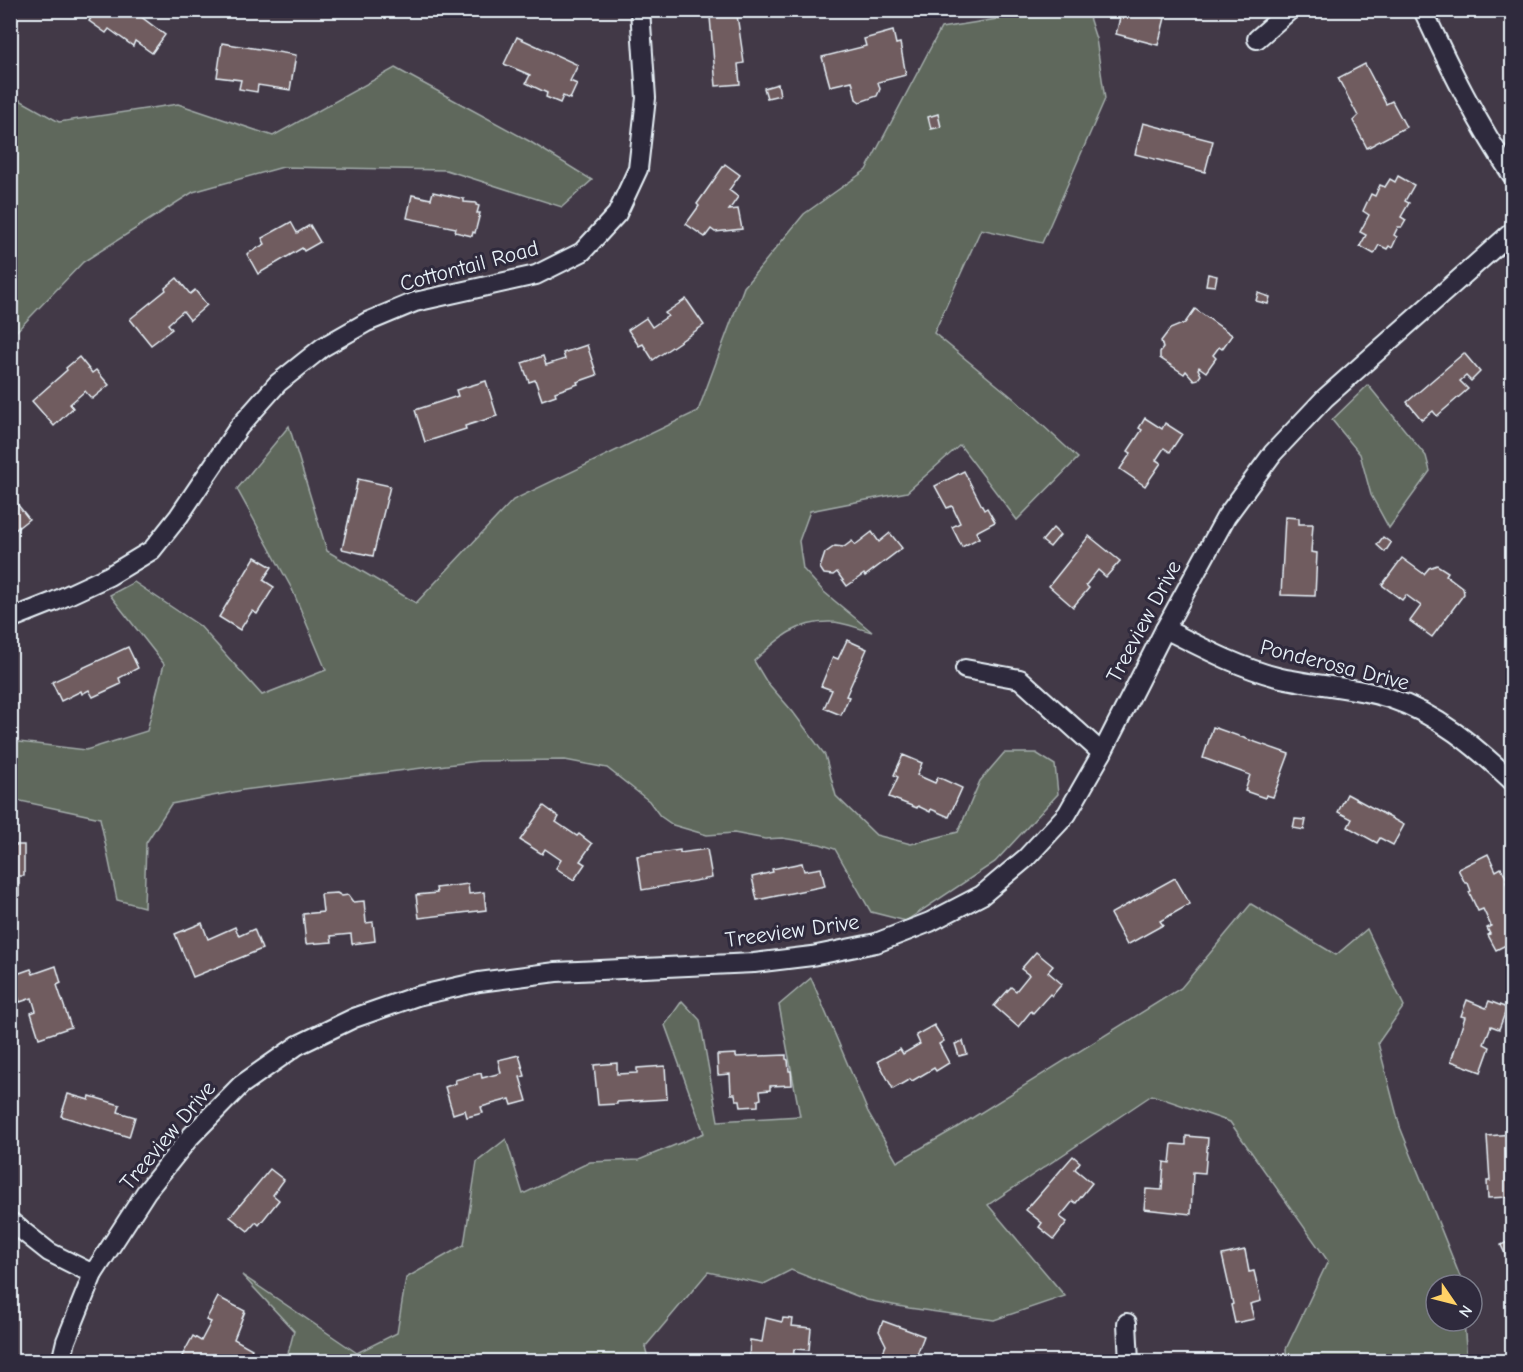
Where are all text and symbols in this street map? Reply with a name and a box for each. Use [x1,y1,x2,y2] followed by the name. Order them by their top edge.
[397,235,541,297] street label: Cottontail Road
[1101,556,1187,687] street label: Treeview Drive
[1257,634,1412,696] street label: Ponderosa Drive
[724,909,861,953] street label: Treeview Drive
[114,1076,221,1196] street label: Treeview Drive
[1424,1273,1484,1333] north arrow
[1455,1302,1476,1320] text: N

